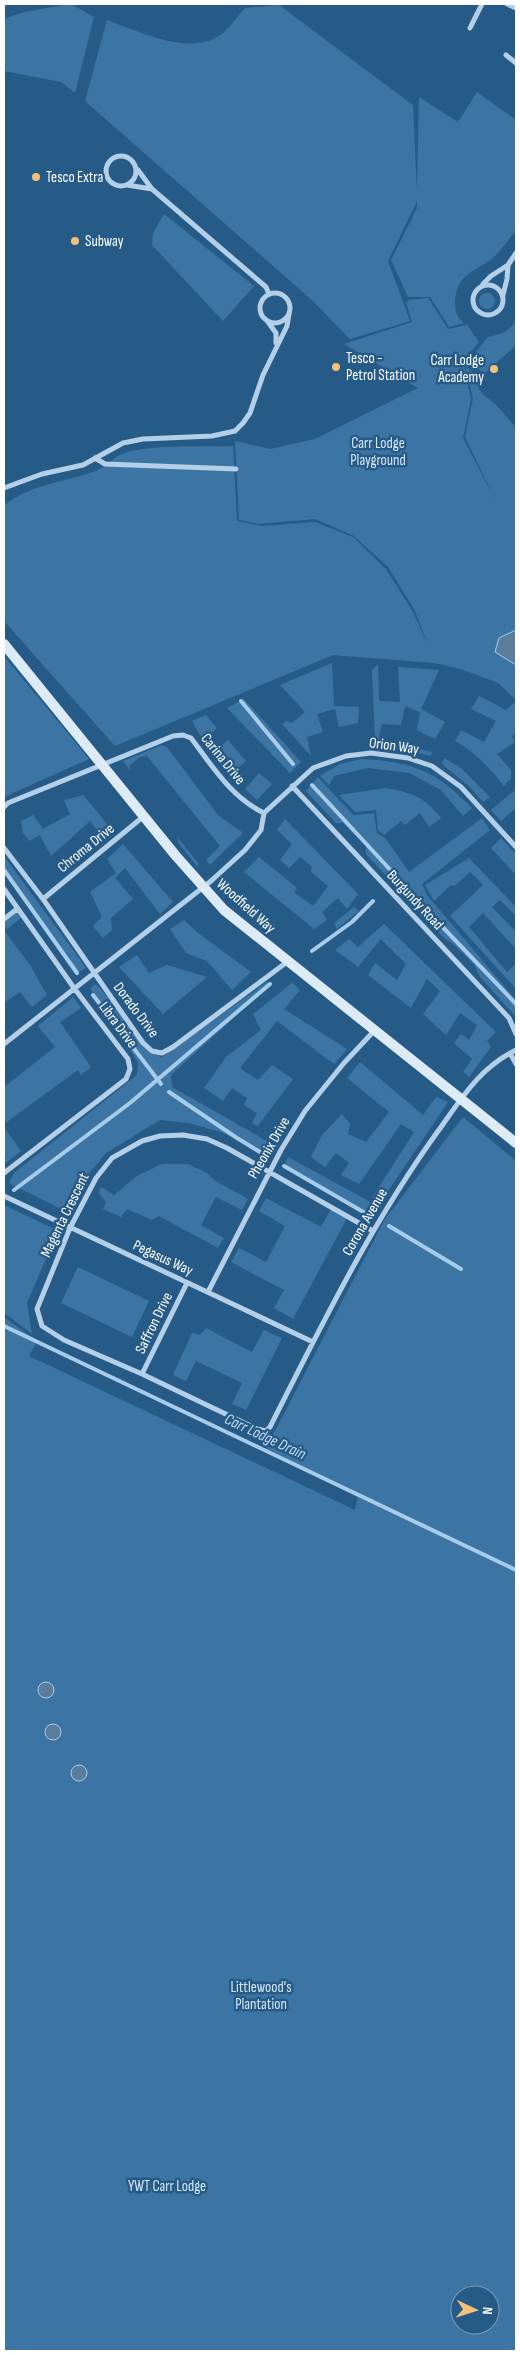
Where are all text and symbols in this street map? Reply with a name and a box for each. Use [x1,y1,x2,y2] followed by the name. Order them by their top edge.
[46,168,103,187] place label: Tesco Extra
[30,171,42,183] marker: Tesco Extra
[85,232,124,251] place label: Subway
[69,235,81,247] marker: Subway
[346,349,415,385] place label: Tesco - Petrol Station
[430,351,484,387] place label: Carr Lodge Academy
[330,361,342,373] marker: Tesco - Petrol Station
[488,363,500,375] marker: Carr Lodge Academy
[350,434,406,470] park label: Carr Lodge Playground
[197,729,249,789] street label: Carina Drive
[368,733,420,759] street label: Orion Way
[54,819,118,877] street label: Chroma Drive
[382,866,448,934] street label: Burgundy Road
[212,874,280,938] street label: Woodfield Way
[109,979,163,1041] street label: Dorado Drive
[94,998,142,1052] street label: Libra Drive
[244,1114,294,1182] street label: Pheonix Drive
[36,1169,94,1260] street label: Magenta Crescent
[338,1185,392,1259] street label: Corona Avenue
[130,1236,196,1280] street label: Pegasus Way
[131,1289,177,1357] street label: Saffron Drive
[221,1410,309,1464] water label: Carr Lodge Drain
[230,1978,292,2014] park label: Littlewood's Plantation
[128,2177,206,2196] park label: YWT Carr Lodge
[450,2285,500,2335] north arrow
[479,2307,496,2315] text: N

